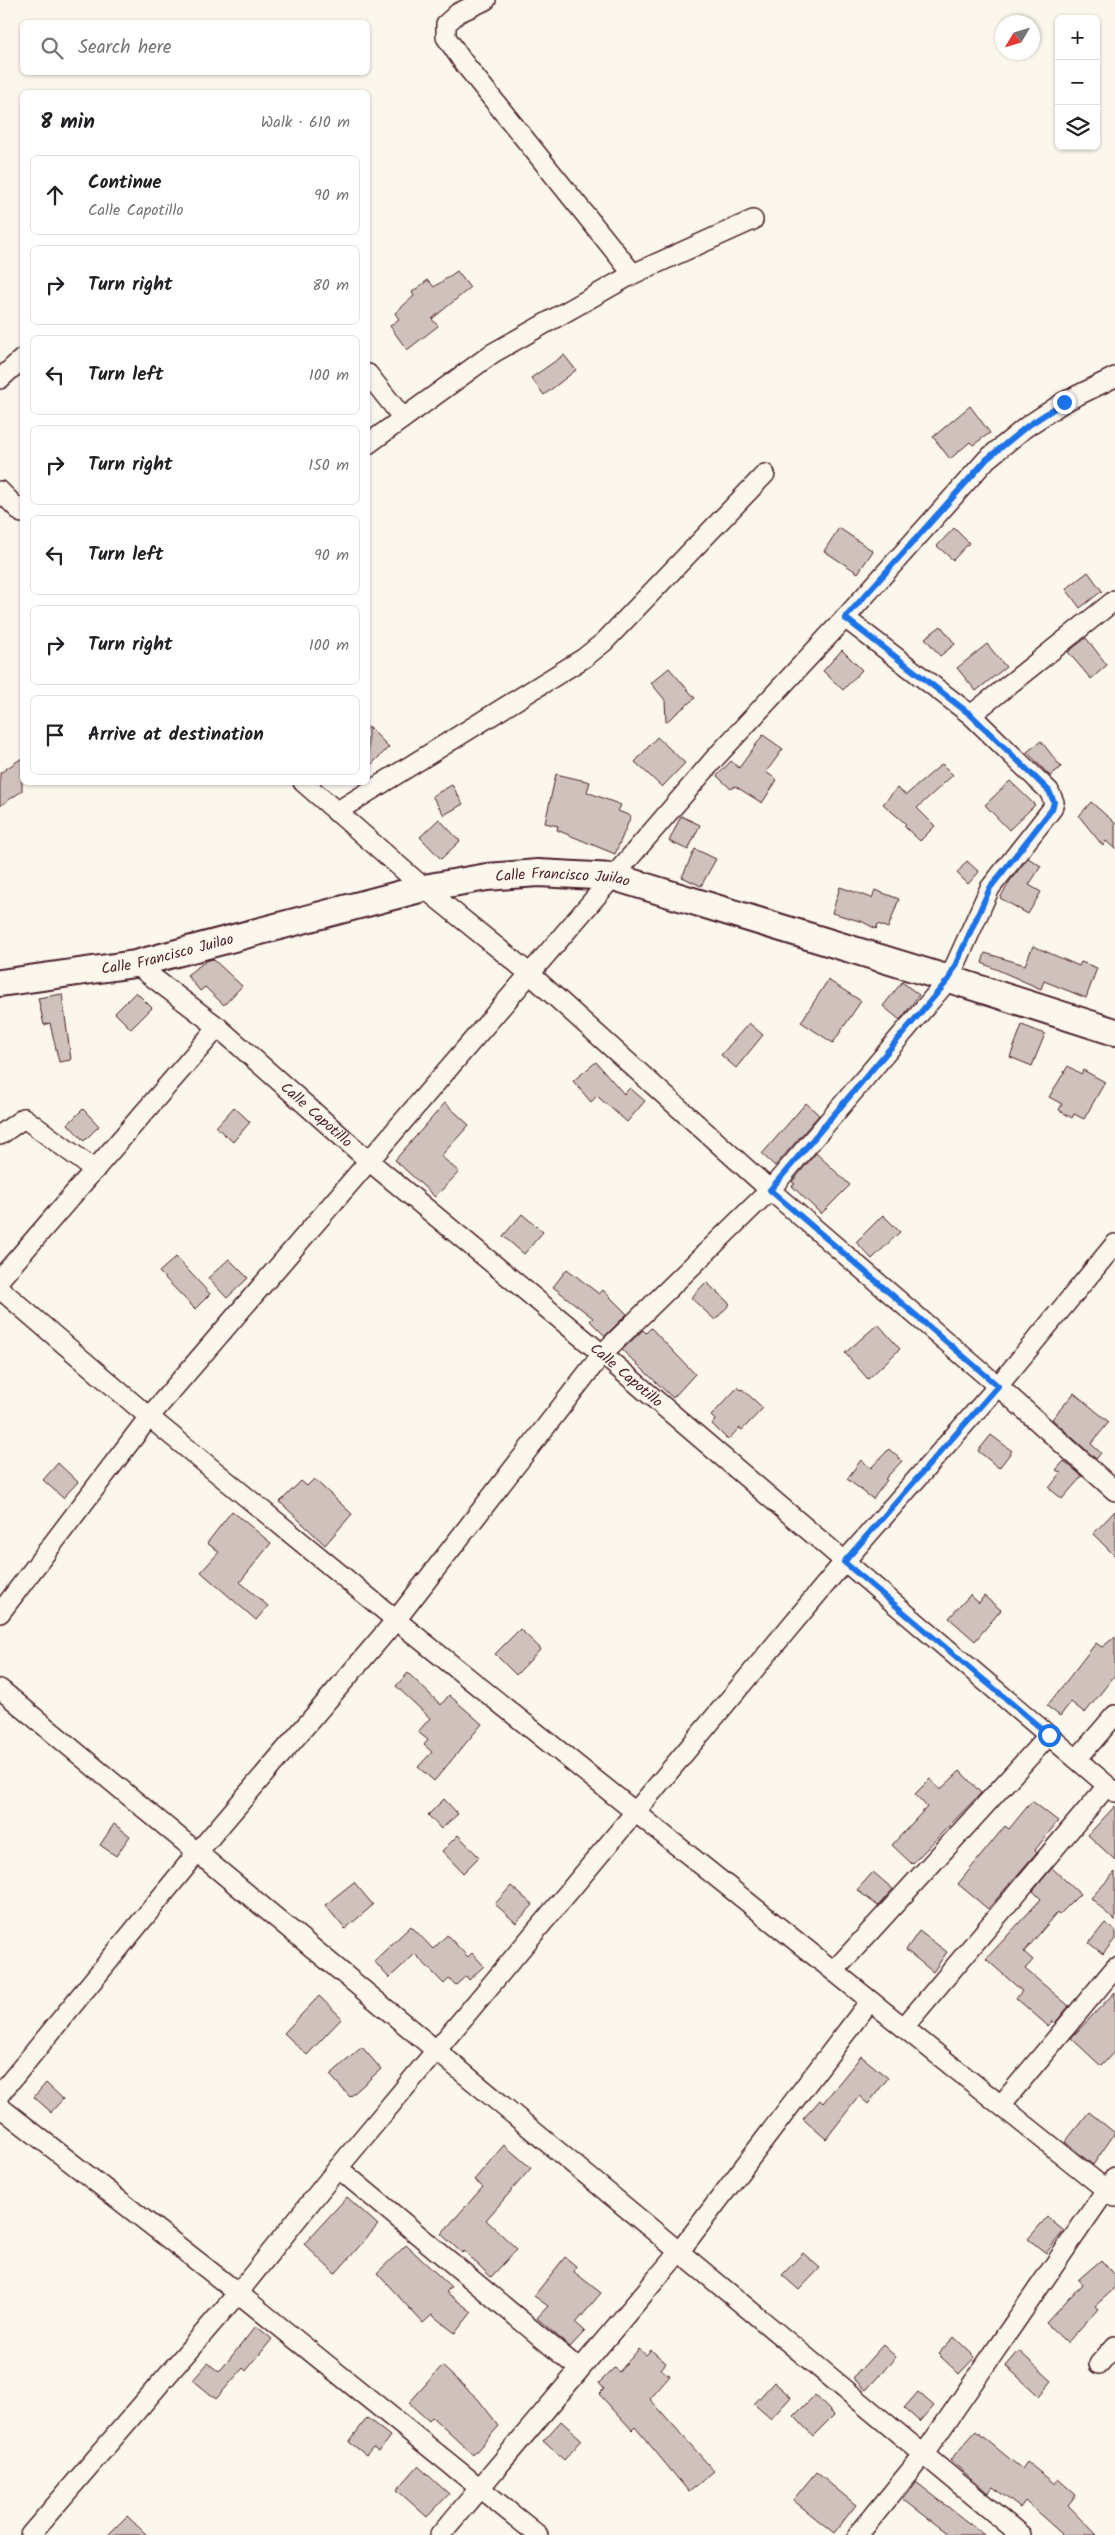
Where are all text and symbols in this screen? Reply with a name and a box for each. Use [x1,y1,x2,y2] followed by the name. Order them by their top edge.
[995,15,1040,60] north arrow
[1055,15,1100,150] map controls
[1055,15,1100,60] button: +
[20,20,370,75] search box
[78,33,172,63] text: Search here
[38,34,66,62] icon: search
[1055,60,1100,105] button: −
[1055,105,1100,150] button: layers
[40,106,95,139] text: 8 min
[261,110,350,135] text: Walk · 610 m
[88,168,161,198] text: Continue
[41,181,69,209] icon: ahead
[314,183,349,208] text: 90 m
[88,198,184,223] text: Calle Capotillo
[88,270,173,300] text: Turn right
[41,271,69,299] icon: right
[312,273,349,298] text: 80 m
[88,360,163,390] text: Turn left
[41,361,69,389] icon: left
[309,363,349,388] text: 100 m
[1053,391,1076,414] route end
[88,450,173,480] text: Turn right
[41,451,69,479] icon: right
[308,453,349,478] text: 150 m
[88,540,163,570] text: Turn left
[41,541,69,569] icon: left
[314,543,349,568] text: 90 m
[88,630,173,660] text: Turn right
[41,631,69,659] icon: right
[309,633,349,658] text: 100 m
[88,720,264,750] text: Arrive at destination
[41,721,69,749] icon: arrive
[494,862,633,894] street label: Calle Francisco Juilao
[100,928,237,982] street label: Calle Francisco Juilao
[274,1076,358,1154] street label: Calle Capotillo
[584,1338,668,1414] street label: Calle Capotillo
[1038,1724,1061,1747] route start

